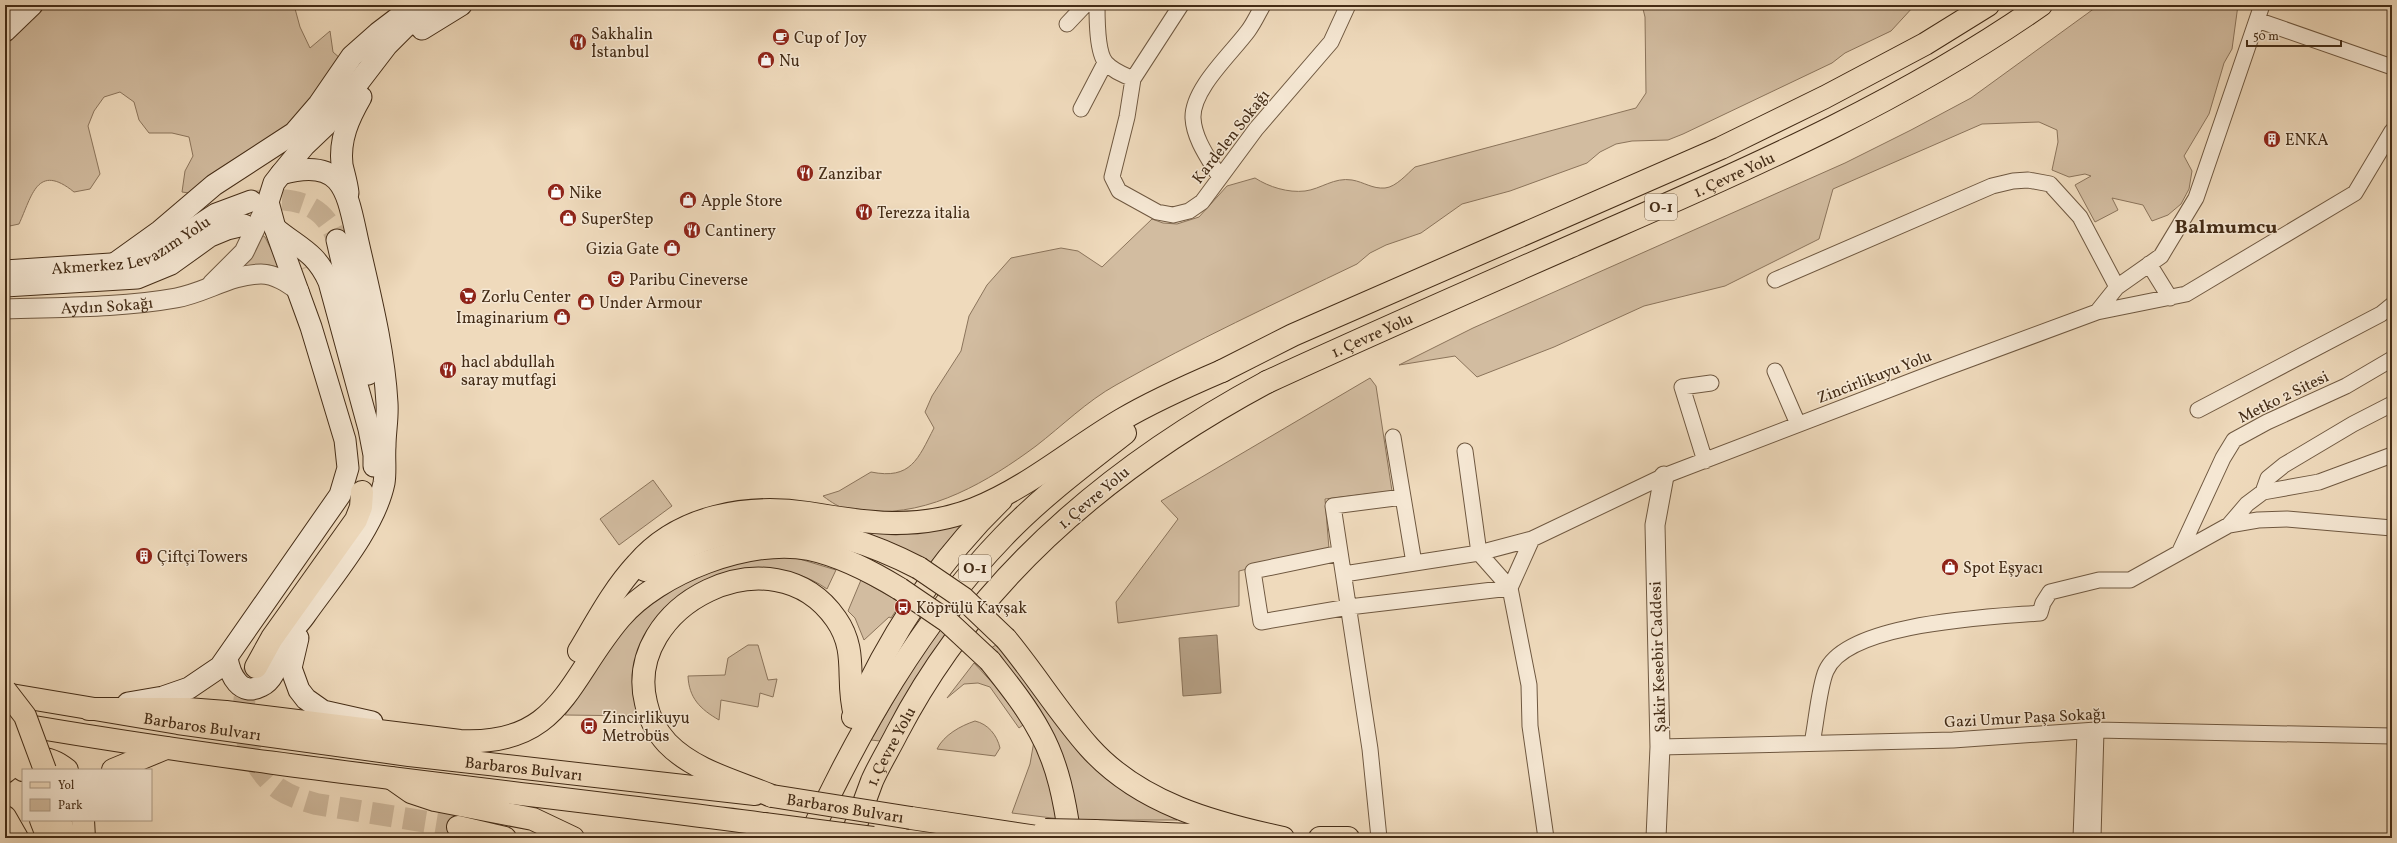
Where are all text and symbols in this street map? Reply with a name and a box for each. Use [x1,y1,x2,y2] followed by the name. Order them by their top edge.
[2247,22,2341,48] scale bar
[591,24,653,64] place label: Sakhalin İstanbul
[771,27,791,47] cafe icon: Cup of Joy
[794,28,867,50] place label: Cup of Joy
[2253,29,2279,45] text: 50 m
[568,32,588,52] restaurant icon: Sakhalin İstanbul
[756,50,776,70] shop icon: Nu
[779,51,800,73] place label: Nu
[1188,85,1275,189] street label: Kardelen Sokağı
[2262,129,2282,149] building icon: ENKA
[2285,130,2329,152] place label: ENKA
[1690,148,1779,204] street label: 1. Çevre Yolu
[795,163,815,183] restaurant icon: Zanzibar
[818,164,882,186] place label: Zanzibar
[546,182,566,202] shop icon: Nike
[569,183,602,205] place label: Nike
[678,190,698,210] shop icon: Apple Store
[701,191,782,213] place label: Apple Store
[1645,194,1677,220] road number: O-1
[854,202,874,222] restaurant icon: Terezza italia
[877,203,970,225] place label: Terezza italia
[558,208,578,228] shop icon: SuperStep
[581,209,653,231] place label: SuperStep
[51,212,215,281] street label: Akmerkez Levazım Yolu
[2175,214,2277,242] district label: Balmumcu
[682,220,702,240] restaurant icon: Cantinery
[705,221,776,243] place label: Cantinery
[662,238,682,258] shop icon: Gizia Gate
[586,239,659,261] place label: Gizia Gate
[606,269,626,289] theatre icon: Paribu Cineverse
[629,270,748,292] place label: Paribu Cineverse
[458,286,478,306] supermarket icon: Zorlu Center
[481,287,571,309] place label: Zorlu Center
[576,292,596,312] shop icon: Under Armour
[61,293,155,321] street label: Aydın Sokağı
[599,293,703,315] place label: Under Armour
[552,307,572,327] shop icon: Imaginarium
[456,308,549,330] place label: Imaginarium
[1328,308,1417,364] street label: 1. Çevre Yolu
[1814,346,1935,410] street label: Zincirlikuyu Yolu
[461,352,557,392] place label: hacl abdullah saray mutfagi
[438,360,458,380] restaurant icon: hacl abdullah saray mutfagi
[2235,366,2333,429] street label: Metko 2 Sitesi
[1054,462,1135,535] street label: 1. Çevre Yolu
[134,546,154,566] building icon: Çiftçi Towers
[157,547,248,569] place label: Çiftçi Towers
[959,555,991,581] road number: O-1
[1940,557,1960,577] shop icon: Spot Eşyacı
[1963,558,2043,580] place label: Spot Eşyacı
[1645,581,1673,733] street label: Şakir Kesebir Caddesi
[893,597,913,617] bus stop icon: Köprülü Kavşak
[916,598,1027,620] place label: Köprülü Kavşak
[862,703,922,790] street label: 1. Çevre Yolu
[1944,704,2107,734] street label: Gazi Umur Paşa Sokağı
[142,708,262,747] street label: Barbaros Bulvarı
[602,708,690,748] place label: Zincirlikuyu Metrobüs
[579,716,599,736] bus stop icon: Zincirlikuyu Metrobüs
[463,752,584,787] street label: Barbaros Bulvarı
[22,769,152,821] legend
[58,778,75,794] text: Yol
[785,789,905,830] street label: Barbaros Bulvarı
[58,798,83,814] text: Park

